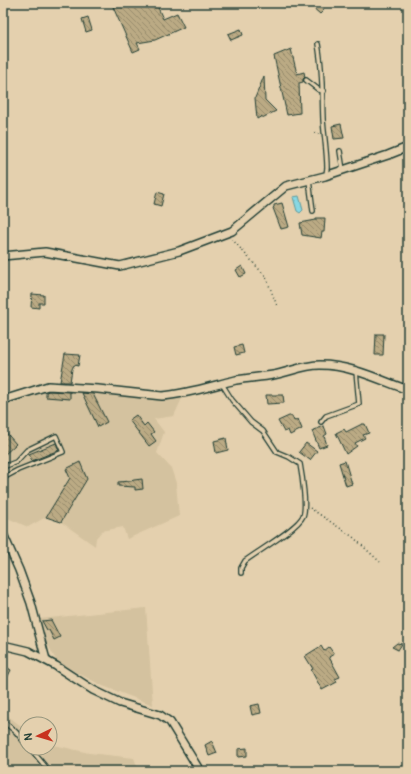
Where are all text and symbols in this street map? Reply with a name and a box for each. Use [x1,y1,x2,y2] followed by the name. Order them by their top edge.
[18,716,58,756] north arrow
[22,732,35,741] text: N

